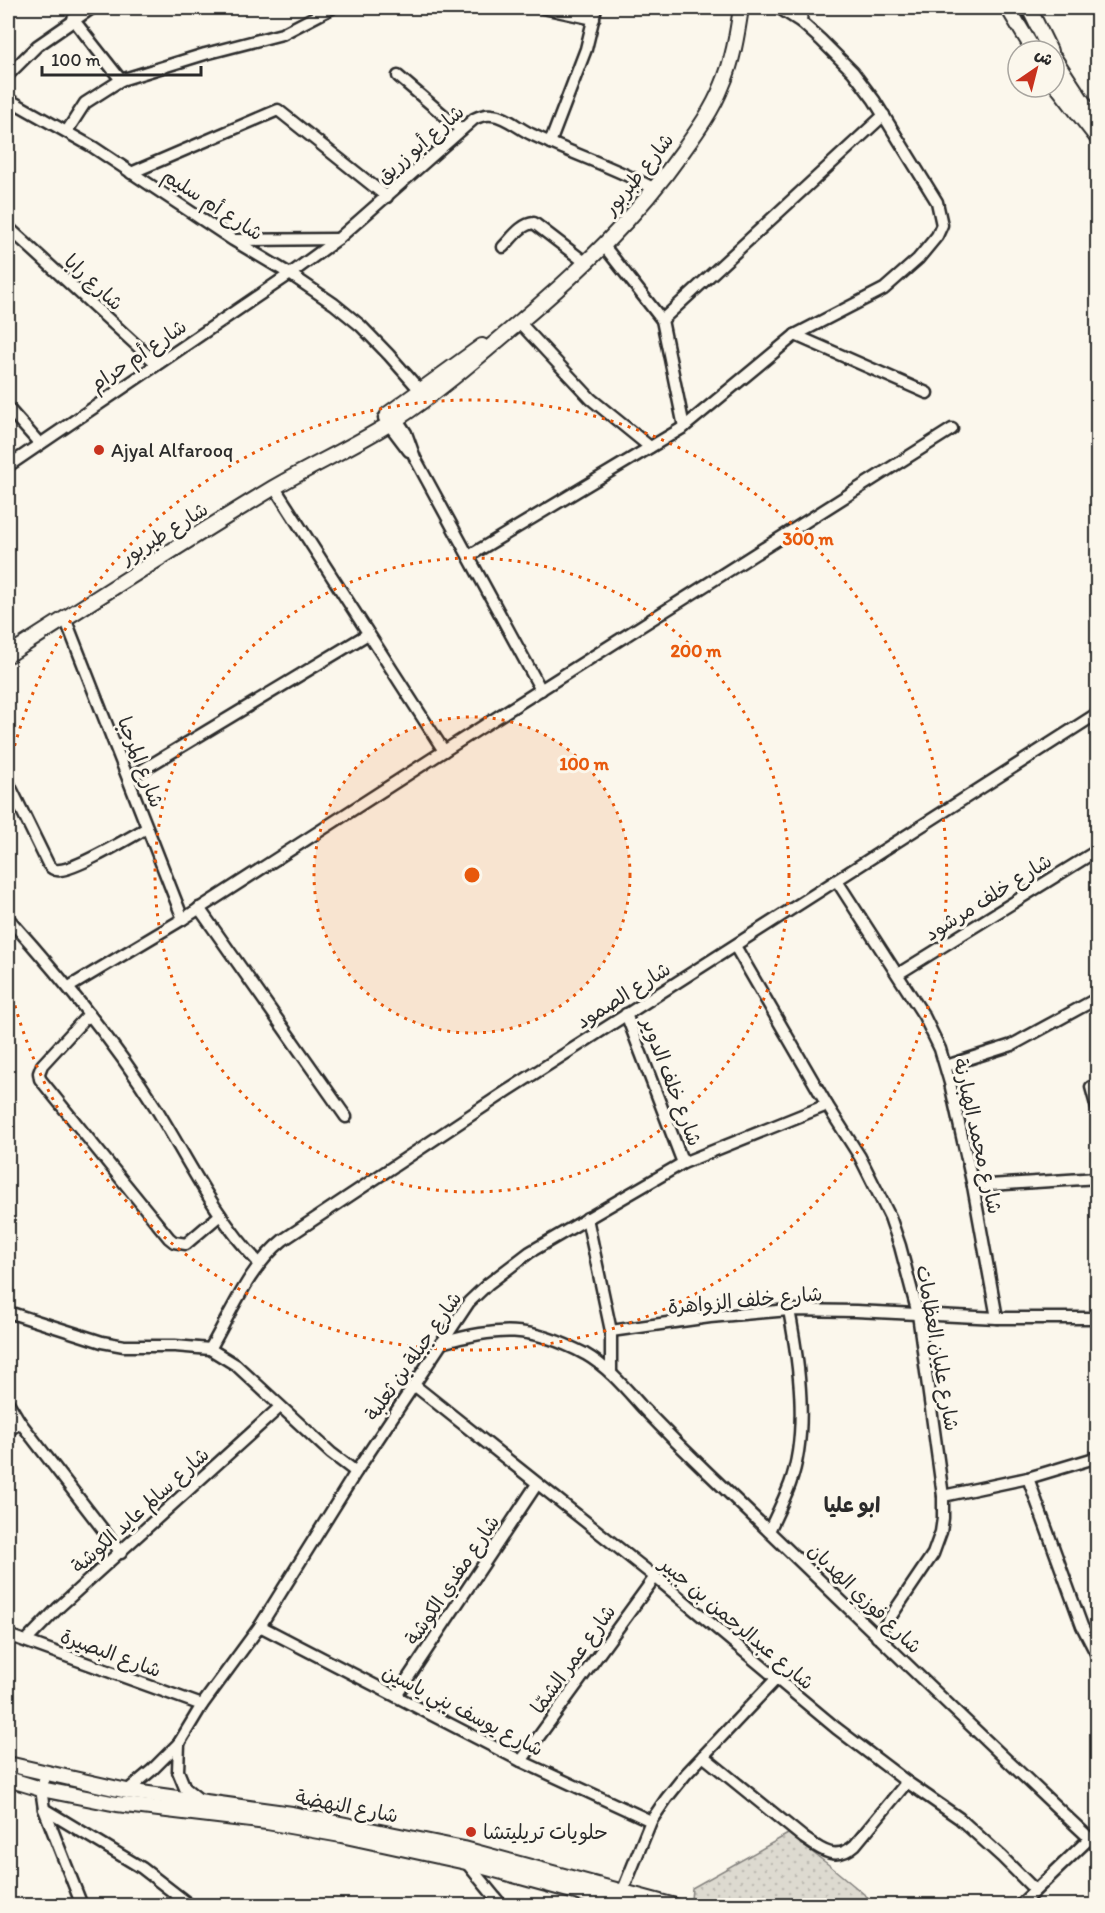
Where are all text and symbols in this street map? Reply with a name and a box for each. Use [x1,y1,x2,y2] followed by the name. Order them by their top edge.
[42,39,201,77] scale bar
[1006,39,1066,99] north arrow
[1032,44,1057,70] text: ش
[51,49,101,71] text: 100 m
[371,99,470,190] street label: شارع أبو زريق
[597,128,680,222] street label: شارع طبربور
[157,163,268,248] street label: شارع أم سليم
[58,249,128,317] street label: شارع رابا
[85,314,193,399] street label: شارع أم حرام
[111,438,233,462] place label: Ajyal Alfarooq
[92,443,106,457] marker: Ajyal Alfarooq
[115,497,213,572] street label: شارع طبربور
[782,528,834,550] text: 300 m
[671,640,722,662] text: 200 m
[111,713,169,812] street label: شارع المرحبا
[559,753,610,775] text: 100 m
[920,848,1057,947] street label: شارع خلف مرشود
[462,865,482,885] centre of rings
[571,956,676,1035] street label: شارع الصمود
[634,1013,707,1150] street label: شارع خلف الدوير
[946,1056,1008,1217] street label: شارع محمد الهبارنة
[910,1263,964,1433] street label: شارع عليان العظامات
[667,1281,824,1321] street label: شارع خلف الزواهرة
[360,1287,468,1426] street label: شارع جبلة بن ثعلبة
[66,1442,216,1580] street label: شارع سالم عايد الكوشة
[824,1492,880,1518] district label: ابو عليا
[400,1511,507,1651] street label: شارع مفدي الكوشة
[801,1538,927,1660] street label: شارع فوزي الهدبان
[652,1550,819,1696] street label: شارع عبدالرحمن بن جبير
[525,1600,622,1719] street label: شارع عمر الشمّا
[57,1624,165,1684] street label: شارع البصيرة
[376,1659,547,1766] street label: شارع يوسف بني ياسين
[293,1784,400,1830] street label: شارع النهضة
[483,1820,608,1846] place label: حلويات تريليتشا
[464,1825,478,1839] marker: حلويات تريليتشا

